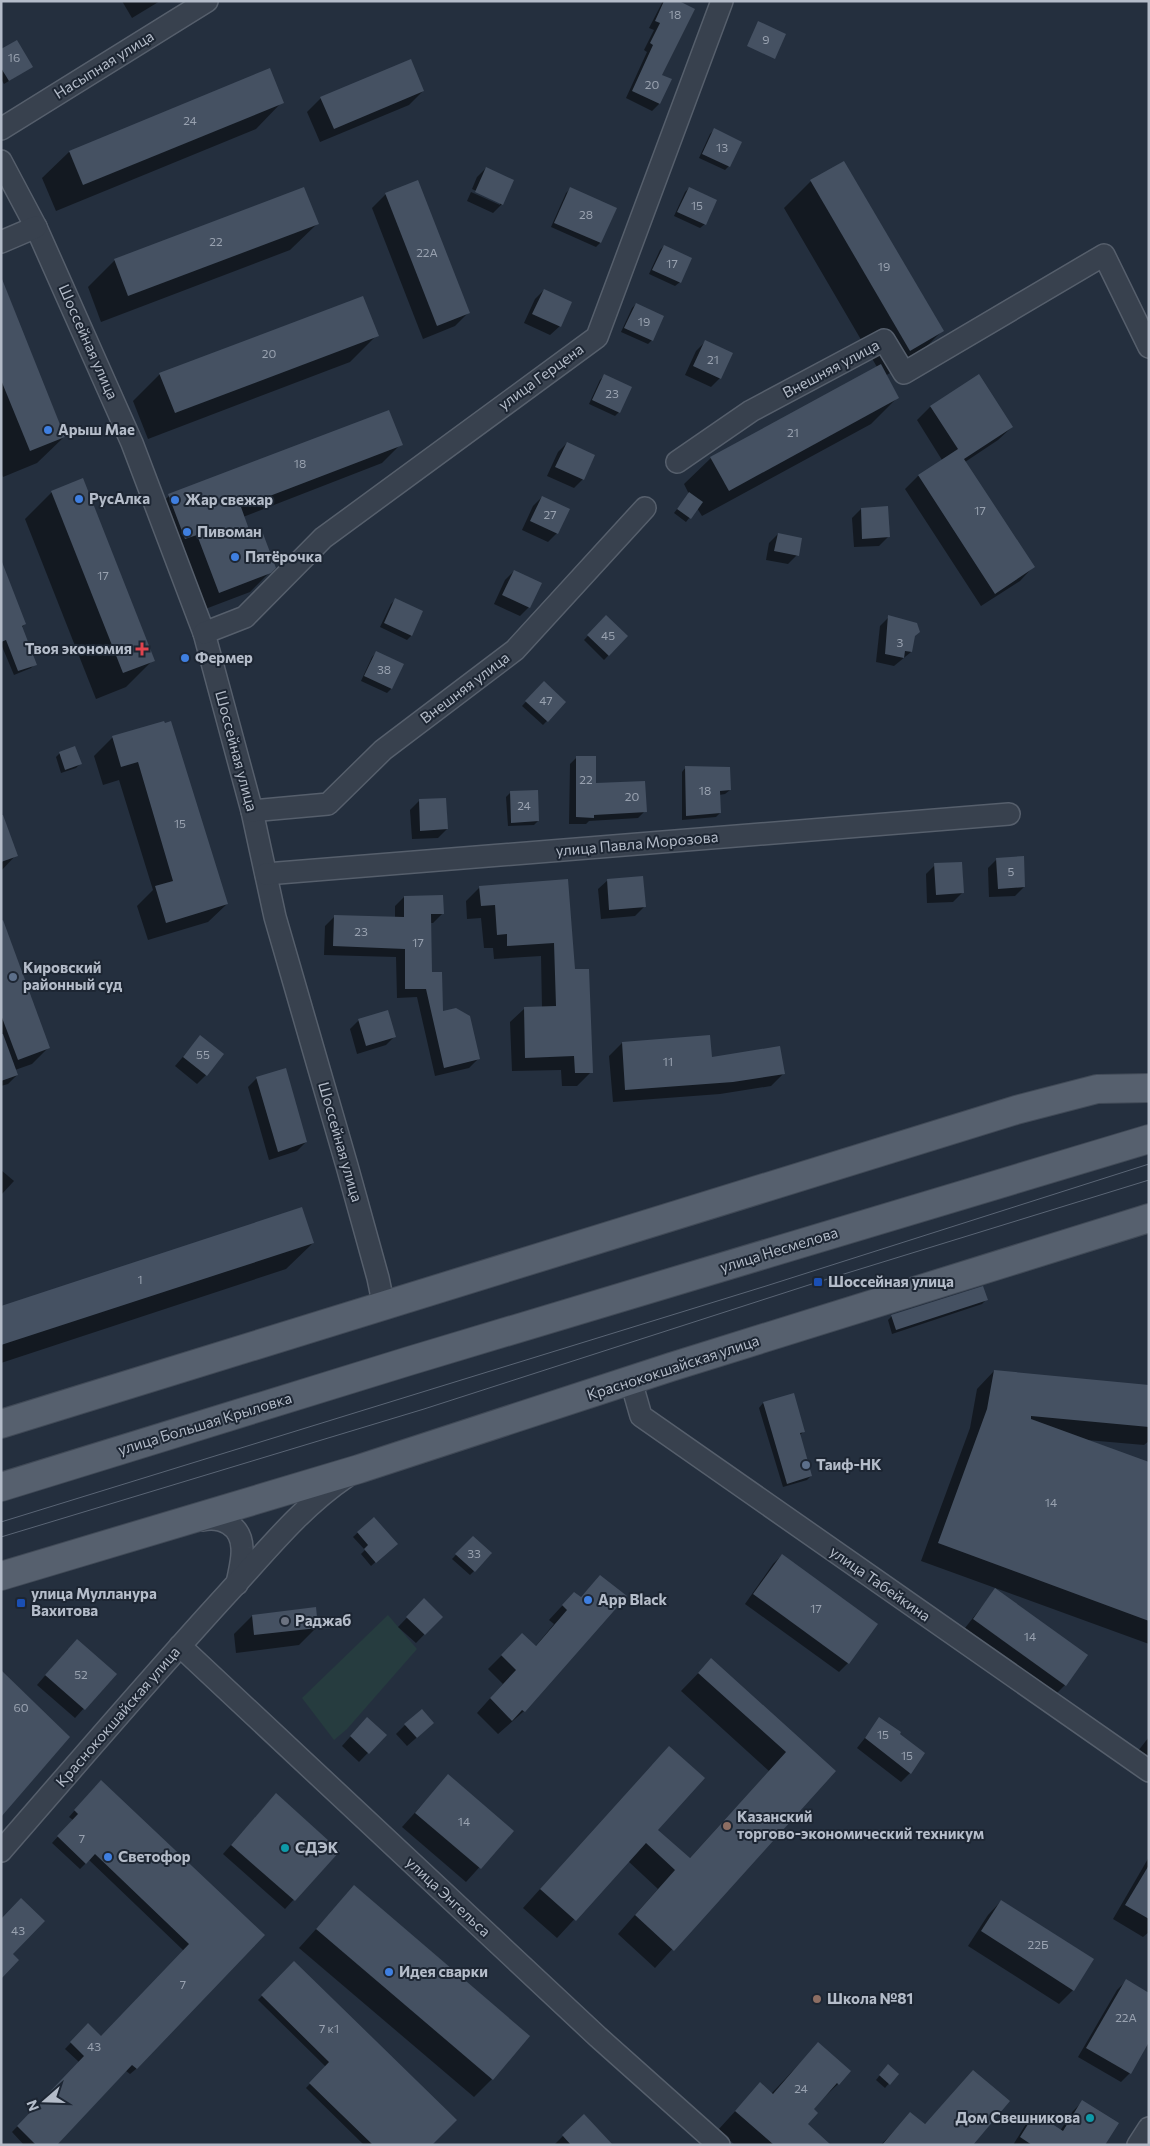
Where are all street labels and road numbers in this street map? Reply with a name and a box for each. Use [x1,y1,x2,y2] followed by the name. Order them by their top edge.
[50,26,157,102] street label: Насыпная улица
[55,281,122,402] street label: Шоссейная улица
[779,335,882,401] street label: Внешняя улица
[494,339,587,413] street label: улица Герцена
[416,648,512,727] street label: Внешняя улица
[212,688,262,813] street label: Шоссейная улица
[555,827,719,859] street label: улица Павла Морозова
[315,1080,367,1204] street label: Шоссейная улица
[718,1223,840,1276] street label: улица Несмелова
[584,1331,761,1403] street label: Краснококшайская улица
[116,1388,294,1458] street label: улица Большая Крыловка
[827,1542,934,1625] street label: улица Табейкина
[51,1642,183,1790] street label: Краснококшайская улица
[403,1853,495,1940] street label: улица Энгельса

